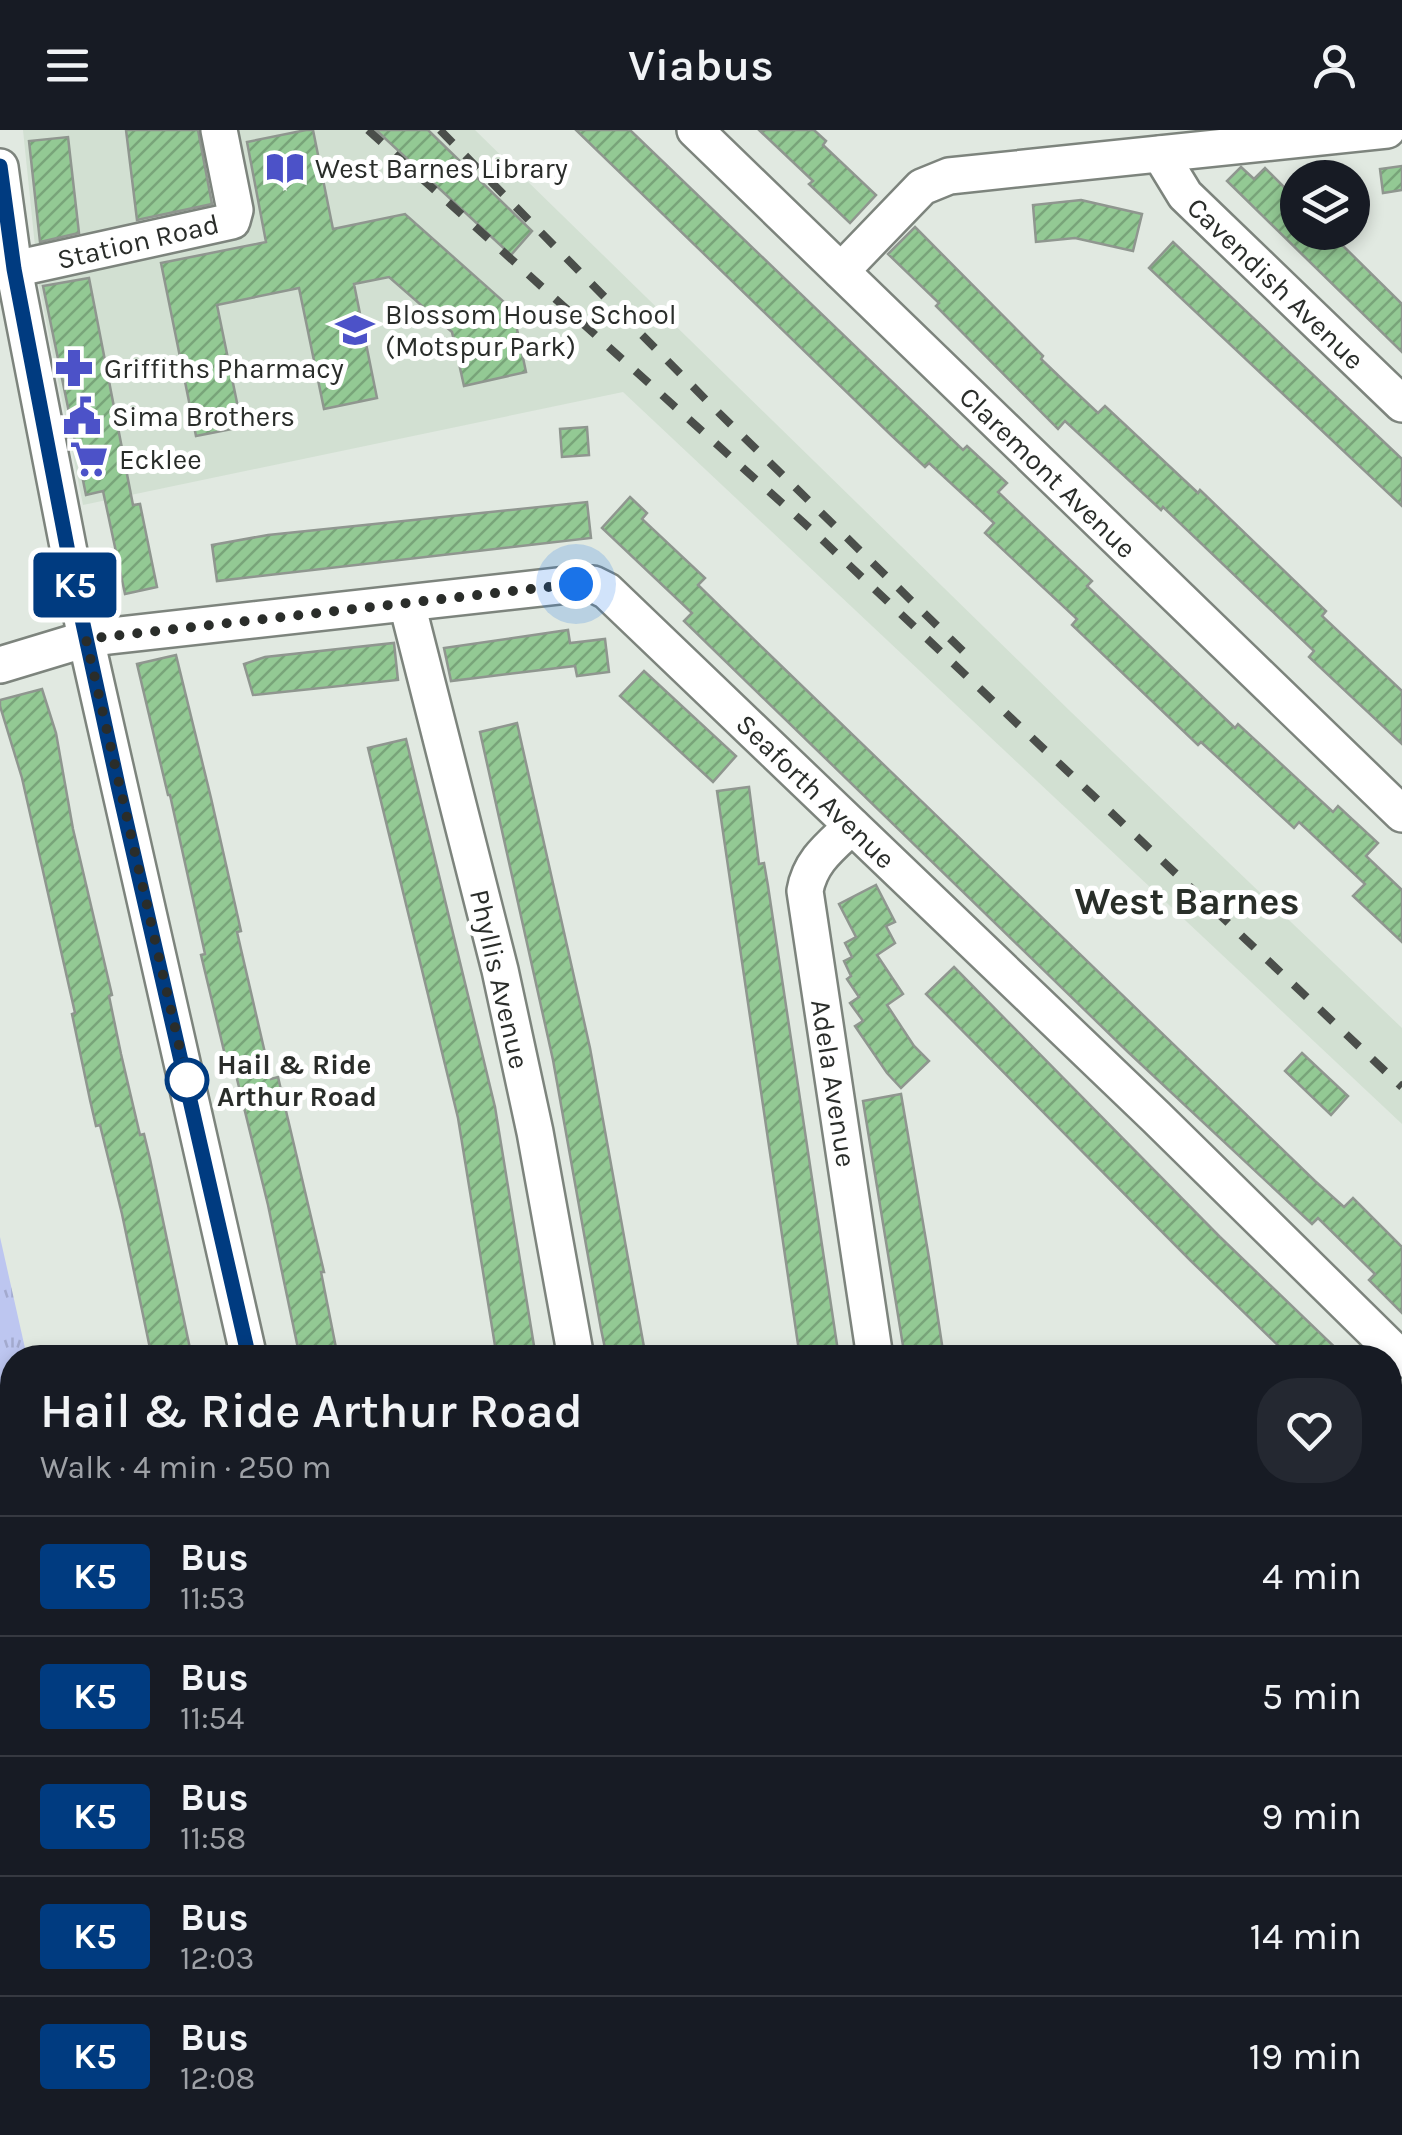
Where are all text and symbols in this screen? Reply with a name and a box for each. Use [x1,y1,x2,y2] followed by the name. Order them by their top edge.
[40,38,95,93] icon: menu
[1307,38,1362,93] icon: person
[628,39,774,91] text: Viabus
[264,147,306,189] library icon: West Barnes Library
[315,152,568,185] place label: West Barnes Library
[1280,160,1370,250] map controls
[1280,160,1370,250] button: layers
[1180,190,1371,376] street label: Cavendish Avenue
[54,207,222,276] street label: Station Road
[385,298,677,363] place label: Blossom House School (Motspur Park)
[334,309,376,351] school or university icon: Blossom House School (Motspur Park)
[53,347,95,389] pharmacy icon: Griffiths Pharmacy
[104,352,344,385] place label: Griffiths Pharmacy
[953,380,1143,565] street label: Claremont Avenue
[61,395,103,437] public building icon: Sima Brothers
[112,400,295,433] place label: Sima Brothers
[68,438,110,480] supermarket icon: Ecklee
[119,443,202,476] place label: Ecklee
[30,552,120,618] line badge: K5
[551,559,601,609] your location
[53,565,97,606] text: K5
[729,707,902,875] street label: Seaforth Avenue
[1075,879,1299,924] district label: West Barnes
[463,886,536,1072] street label: Phyllis Avenue
[804,997,863,1169] street label: Adela Avenue
[217,1048,377,1113] place label: Hail & Ride Arthur Road
[166,1059,208,1101] marker: Hail & Ride Arthur Road
[1257,1378,1362,1483] button: heart
[40,1383,583,1439] text: Hail & Ride Arthur Road
[40,1449,331,1486] text: Walk · 4 min · 250 m
[180,1535,249,1580] text: Bus
[1262,1554,1362,1599] text: 4 min
[73,1556,117,1597] text: K5
[180,1580,246,1617] text: 11:53
[180,1655,249,1700] text: Bus
[1262,1674,1362,1719] text: 5 min
[73,1676,117,1717] text: K5
[180,1700,244,1737] text: 11:54
[180,1775,249,1820] text: Bus
[1261,1794,1362,1839] text: 9 min
[73,1796,117,1837] text: K5
[180,1820,246,1857] text: 11:58
[180,1895,249,1940] text: Bus
[1249,1914,1362,1959] text: 14 min
[73,1916,117,1957] text: K5
[180,1940,254,1977] text: 12:03
[180,2015,249,2060] text: Bus
[1249,2034,1362,2079] text: 19 min
[73,2036,117,2077] text: K5
[180,2060,255,2097] text: 12:08

